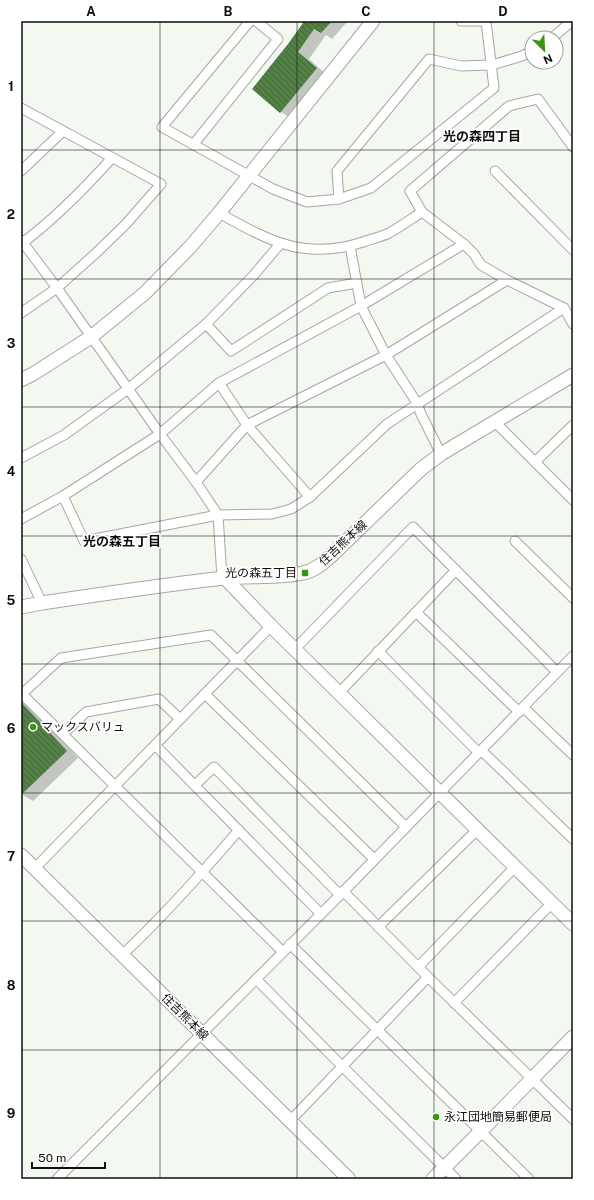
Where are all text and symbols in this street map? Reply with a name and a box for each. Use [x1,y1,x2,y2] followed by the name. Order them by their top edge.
[86,4,96,19] text: A
[224,4,233,19] text: B
[361,4,371,19] text: C
[498,4,508,19] text: D
[524,30,564,70] north arrow
[542,52,554,66] text: N
[8,79,14,94] text: 1
[443,129,521,144] district label: 光の森四丁目
[7,207,15,222] text: 2
[7,336,16,351] text: 3
[7,464,16,479] text: 4
[316,517,370,569] street label: 住吉熊本線
[83,534,161,549] district label: 光の森五丁目
[225,566,297,580] place label: 光の森五丁目
[300,568,310,578] marker: 光の森五丁目
[7,593,16,608] text: 5
[41,720,125,734] place label: マックスバリュ
[7,721,16,736] text: 6
[28,722,38,732] marker: マックスバリュ
[7,849,15,864] text: 7
[7,978,16,993] text: 8
[159,991,211,1043] street label: 住吉熊本線
[7,1106,15,1121] text: 9
[444,1110,552,1124] place label: 永江団地簡易郵便局
[431,1112,441,1122] marker: 永江団地簡易郵便局
[32,1144,105,1170] scale bar
[38,1151,66,1165] text: 50 m

